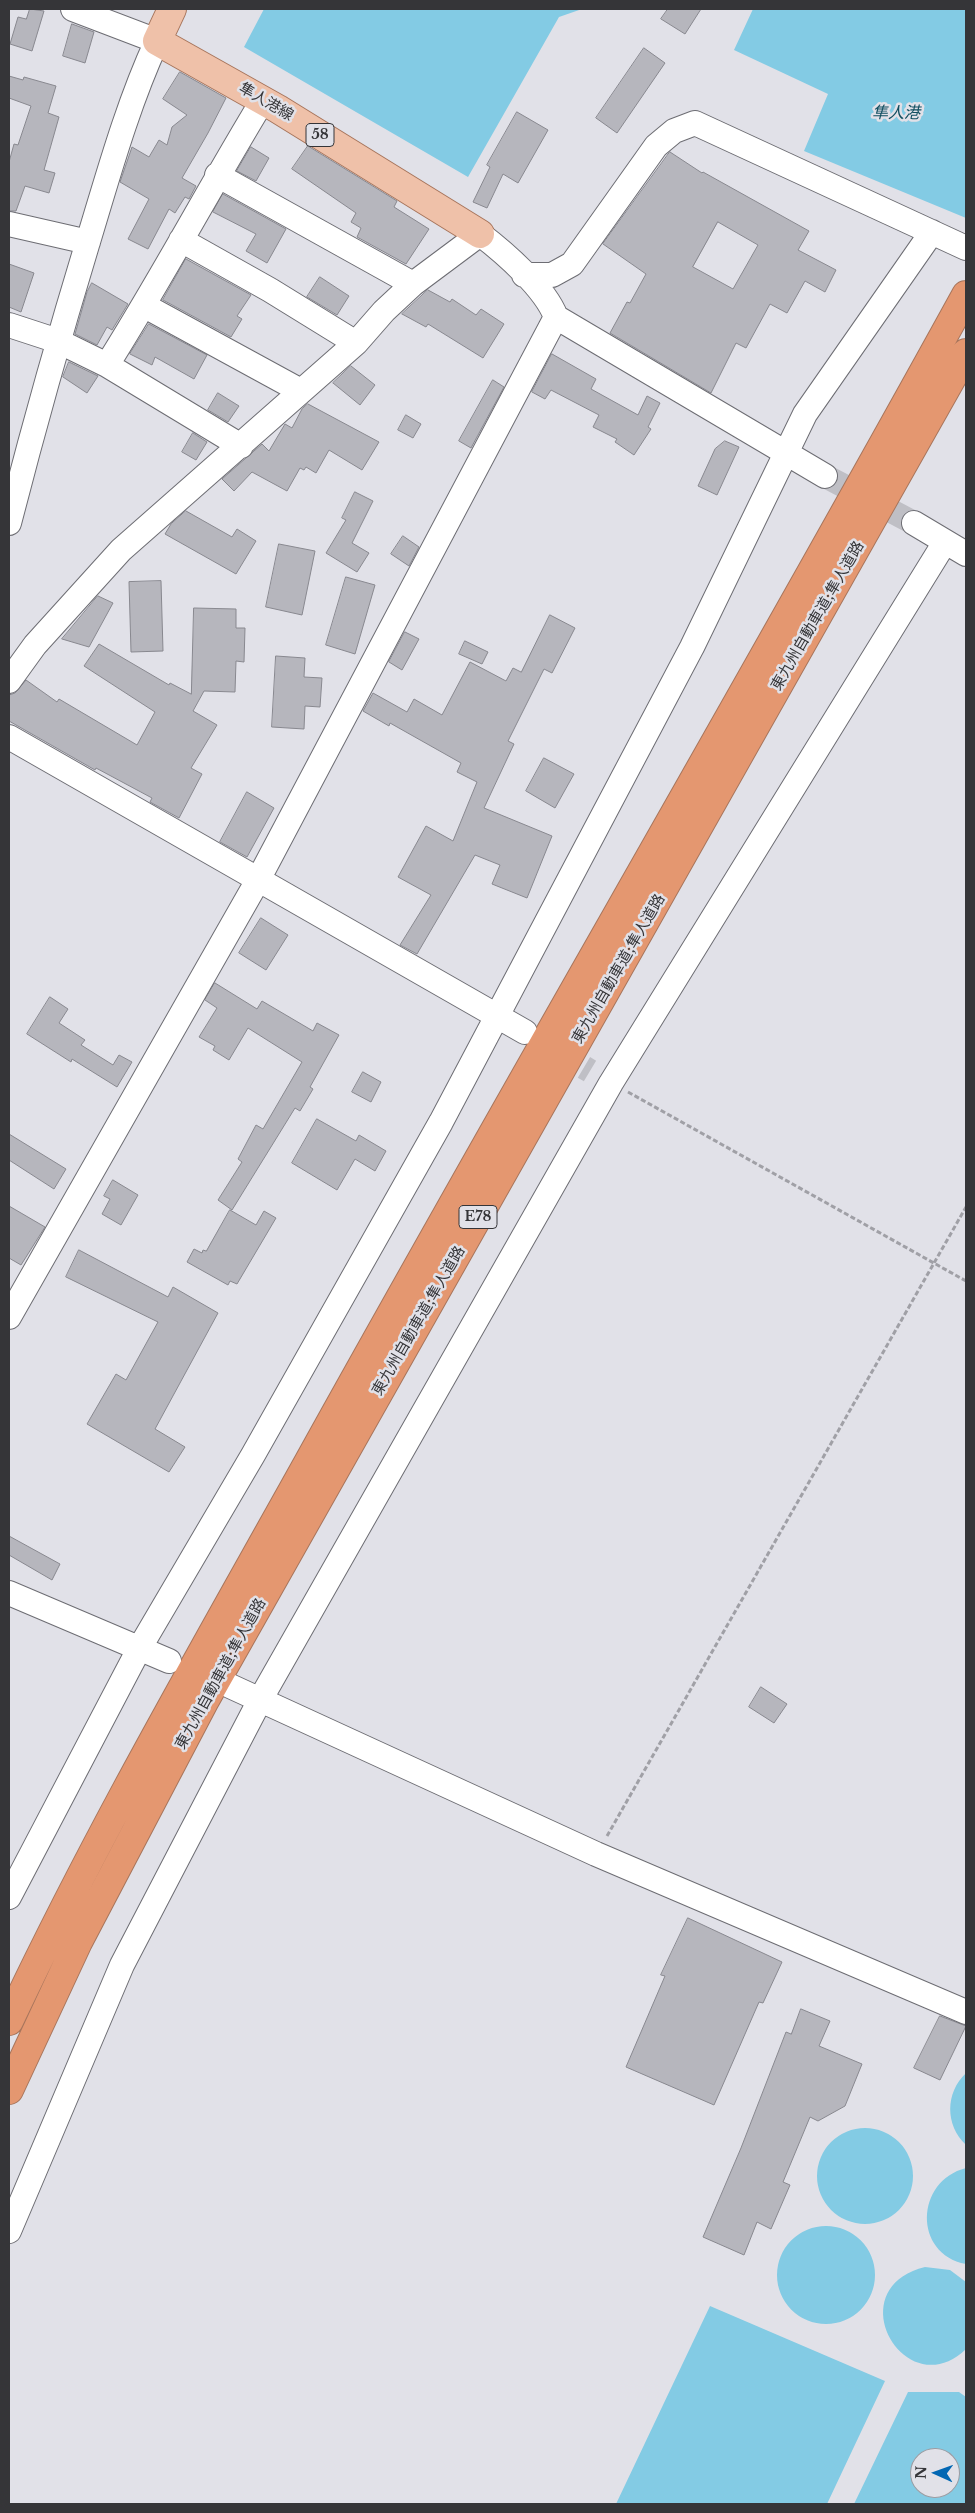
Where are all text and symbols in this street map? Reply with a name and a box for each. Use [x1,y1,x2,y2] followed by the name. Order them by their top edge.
[236,79,296,125] street label: 隼人港線
[872,103,920,123] water label: 隼人港
[306,124,334,146] road number: 58
[768,538,868,694] street label: 東九州自動車道;隼人道路
[569,891,669,1047] street label: 東九州自動車道;隼人道路
[459,1206,497,1228] road number: E78
[369,1243,469,1399] street label: 東九州自動車道;隼人道路
[172,1595,270,1753] street label: 東九州自動車道;隼人道路
[910,2448,960,2498] north arrow
[912,2466,930,2479] text: N

